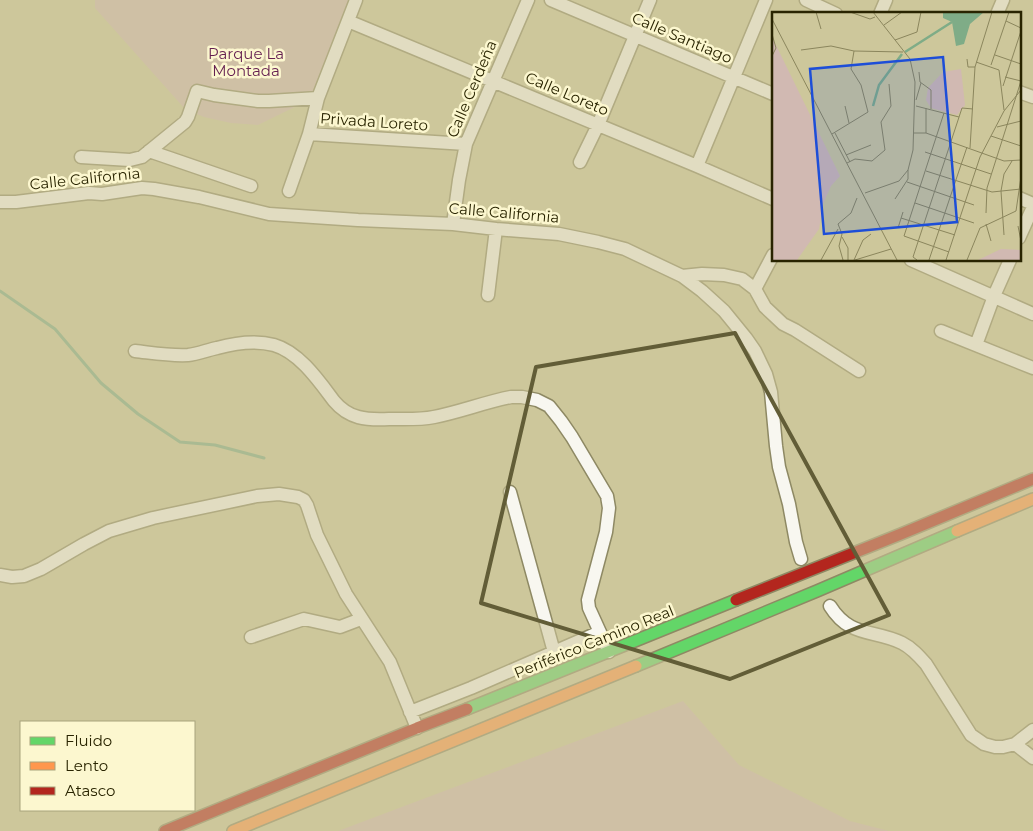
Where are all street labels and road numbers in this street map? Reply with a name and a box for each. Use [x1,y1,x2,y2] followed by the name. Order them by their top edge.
[629,8,735,67] street label: Calle Santiago
[443,37,501,140] street label: Calle Cerdeña
[523,67,612,120] street label: Calle Loreto
[319,108,429,135] street label: Privada Loreto
[29,163,141,194] street label: Calle California
[448,198,560,227] street label: Calle California
[511,601,676,682] street label: Periférico Camino Real

